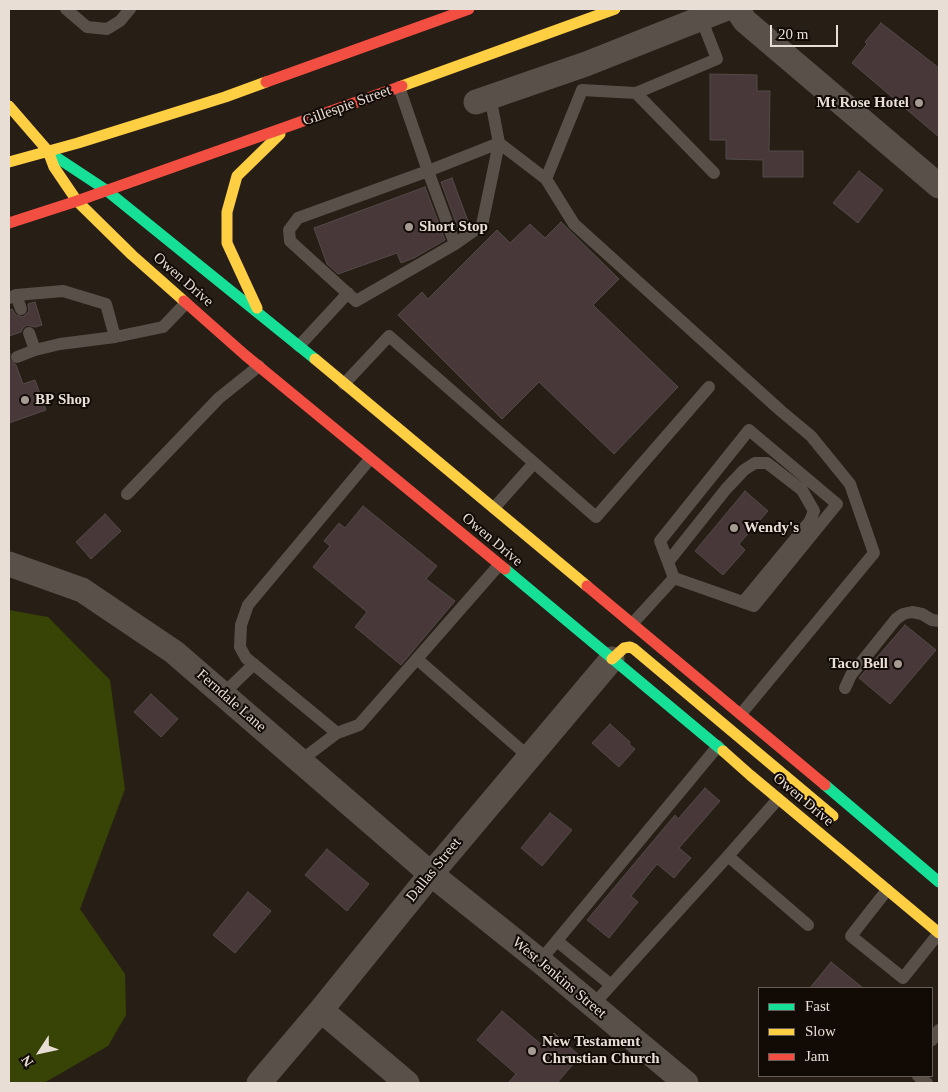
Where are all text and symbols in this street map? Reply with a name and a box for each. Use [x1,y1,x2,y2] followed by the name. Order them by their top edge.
[773,15,840,47] scale bar
[778,26,808,42] text: 20 m
[300,82,394,130] street label: Gillespie Street
[817,94,909,112] place label: Mt Rose Hotel
[913,97,925,109] marker: Mt Rose Hotel
[419,218,488,236] place label: Short Stop
[403,221,415,233] marker: Short Stop
[149,249,217,311] street label: Owen Drive
[35,391,90,409] place label: BP Shop
[19,394,31,406] marker: BP Shop
[458,509,526,571] street label: Owen Drive
[744,519,799,537] place label: Wendy's
[728,522,740,534] marker: Wendy's
[829,655,888,673] place label: Taco Bell
[892,658,904,670] marker: Taco Bell
[193,666,269,736] street label: Ferndale Lane
[769,769,837,831] street label: Owen Drive
[403,834,465,906] street label: Dallas Street
[508,933,610,1023] street label: West Jenkins Street
[758,987,933,1077] legend
[805,998,830,1014] text: Fast
[805,1023,836,1039] text: Slow
[15,1027,65,1077] north arrow
[542,1033,660,1068] place label: New Testament Chrustian Church
[526,1045,538,1057] marker: New Testament Chrustian Church
[805,1048,829,1064] text: Jam
[18,1052,36,1069] text: N

